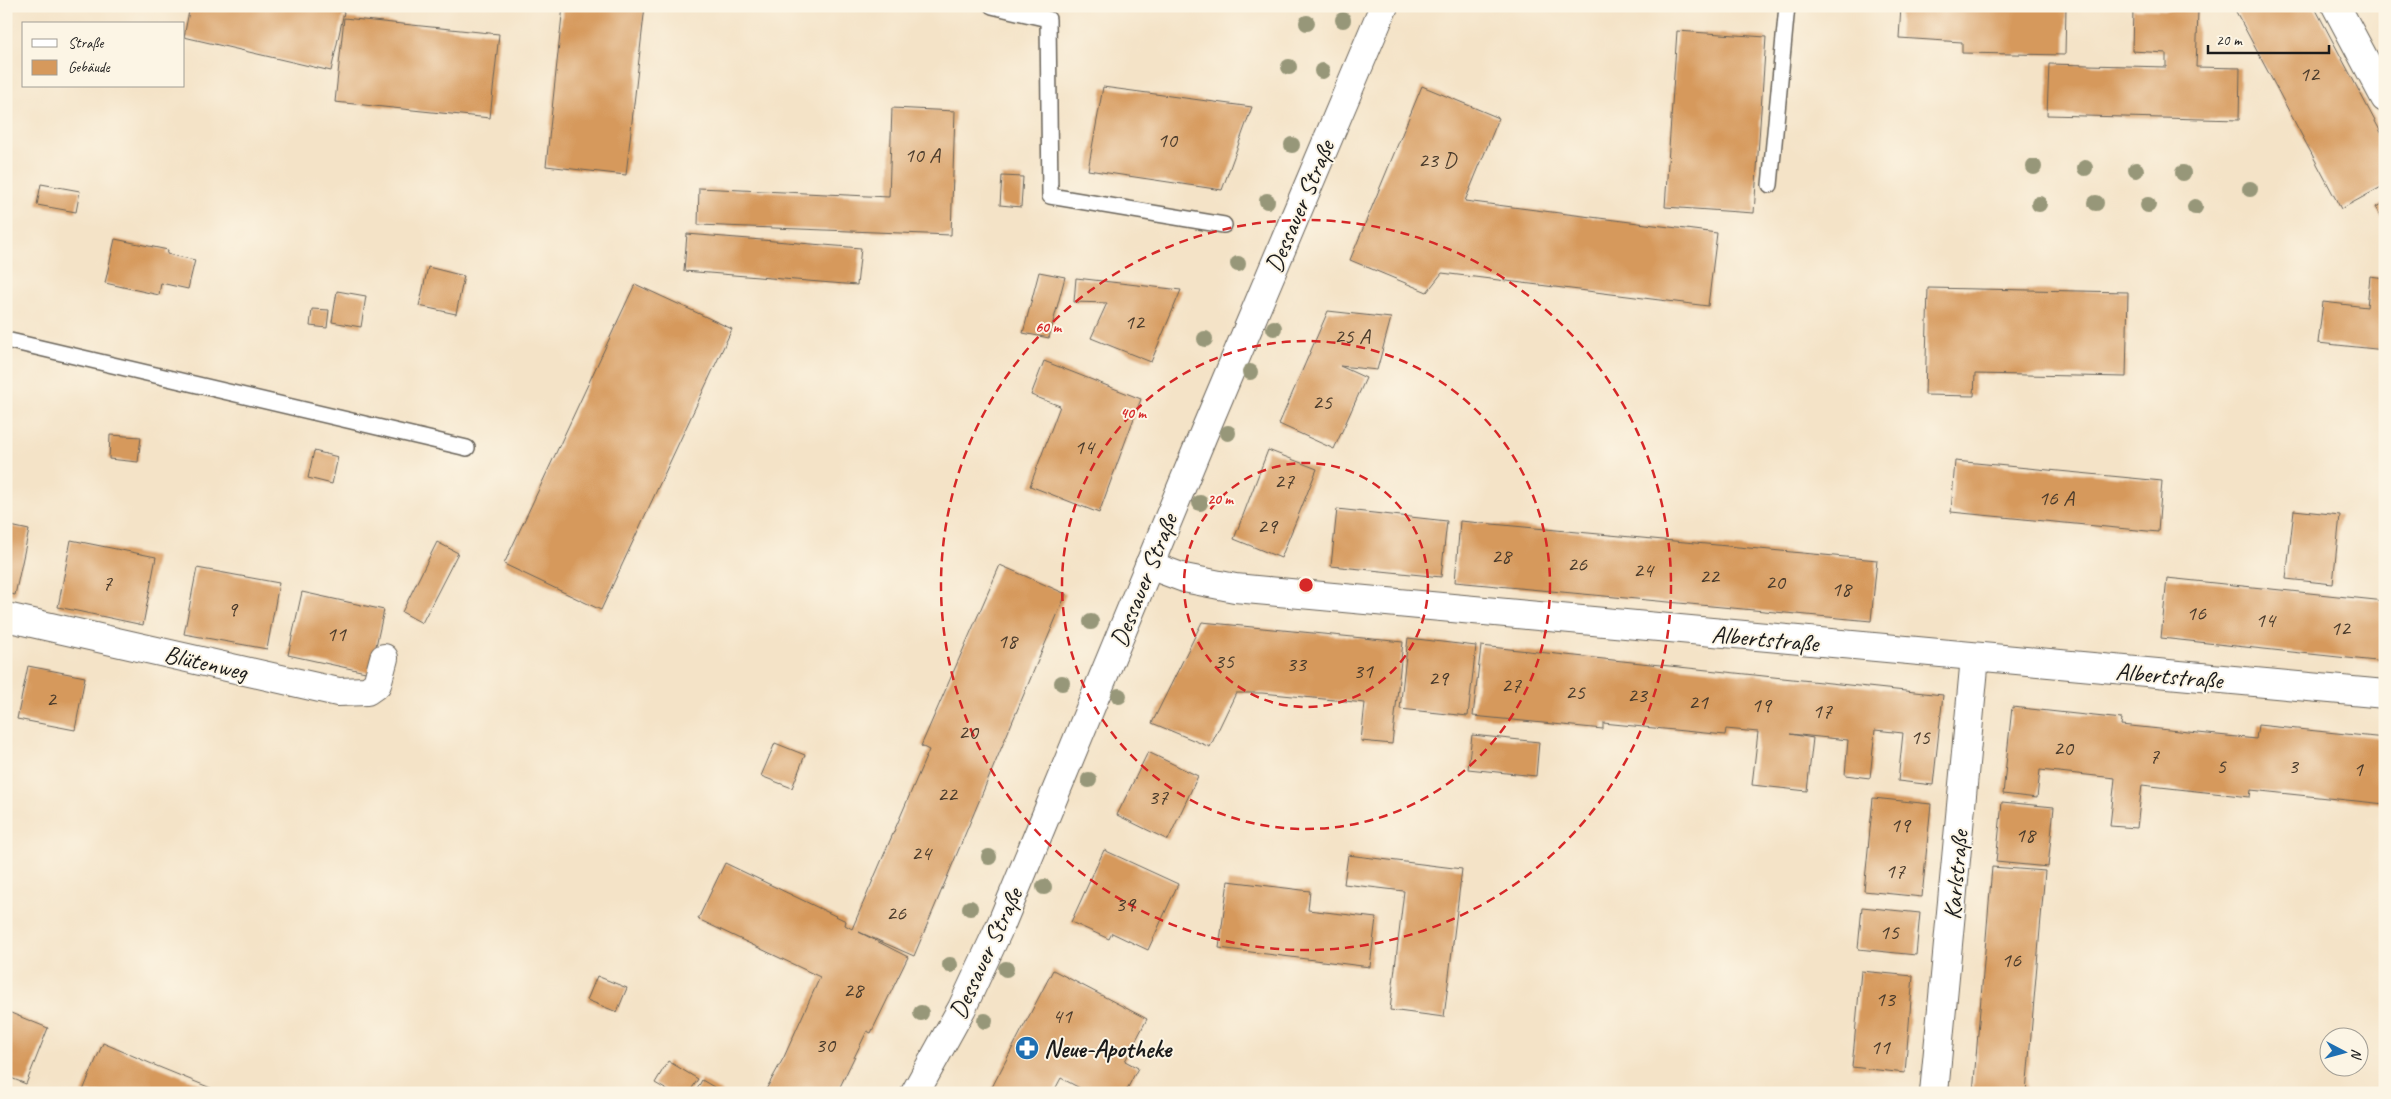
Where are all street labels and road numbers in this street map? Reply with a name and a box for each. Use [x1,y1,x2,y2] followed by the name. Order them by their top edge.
[1258,134,1343,277] street label: Dessauer Straße
[1103,508,1186,651] street label: Dessauer Straße
[1710,618,1821,660] street label: Albertstraße
[161,638,252,688] street label: Blütenweg
[2114,655,2225,697] street label: Albertstraße
[1936,827,1976,921] street label: Karlstraße
[942,881,1031,1024] street label: Dessauer Straße

